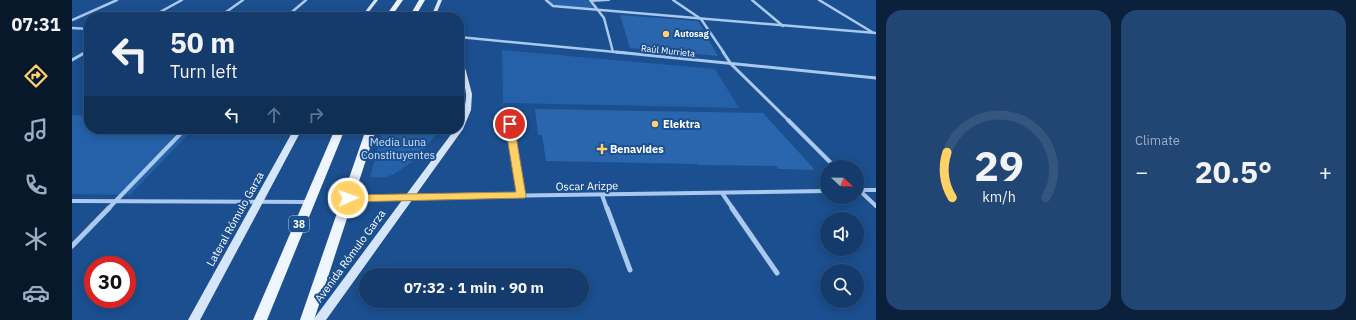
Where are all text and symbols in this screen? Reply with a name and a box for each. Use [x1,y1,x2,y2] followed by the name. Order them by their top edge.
[11,13,61,36] text: 07:31
[170,24,235,61] text: 50 m
[104,28,156,80] icon: left
[674,28,709,39] place label: Autosag
[661,29,671,39] marker: Autosag
[640,42,696,59] street label: Raúl Murrieta
[170,60,238,83] text: Turn left
[22,62,50,90] icon: directions
[221,104,243,126] icon: left
[263,104,285,126] icon: ahead
[305,104,327,126] icon: right
[493,107,527,141] pin
[499,113,521,135] icon: arrive
[22,116,50,144] icon: music
[663,117,700,131] place label: Elektra
[650,119,660,129] marker: Elektra
[1135,132,1180,149] text: Climate
[361,135,435,162] park label: Media Luna Constituyentes
[974,138,1023,192] text: 29
[610,142,664,156] place label: Benavides
[597,144,607,154] marker: Benavides
[1195,152,1272,191] text: 20.5°
[1135,157,1148,186] text: −
[1319,157,1332,186] text: +
[820,160,864,204] north arrow
[820,160,864,308] map controls
[203,169,267,269] street label: Lateral Rómulo Garza
[22,171,50,199] icon: phone
[327,177,369,219] position arrow
[556,178,618,194] street label: Oscar Arizpe
[982,187,1015,206] text: km/h
[312,207,388,305] street label: Avenida Rómulo Garza
[820,212,864,256] button: sound
[289,216,309,232] road number: 38
[22,225,50,253] icon: climate
[84,256,136,308] speed limit sign: 30
[820,264,864,308] button: search
[404,278,544,297] text: 07:32 · 1 min · 90 m
[22,279,50,307] icon: car

